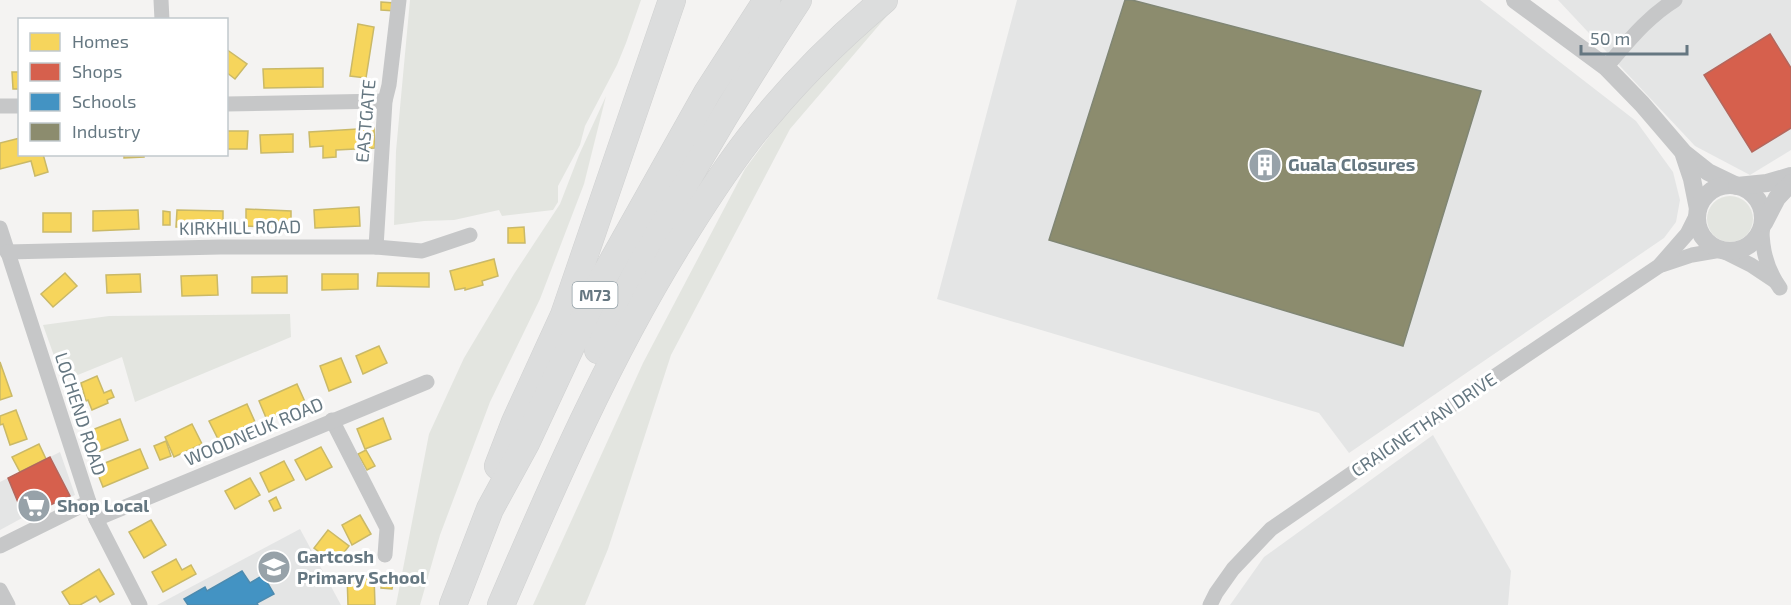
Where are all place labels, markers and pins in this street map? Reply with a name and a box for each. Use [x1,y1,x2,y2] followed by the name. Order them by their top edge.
[1247,147,1283,183] building icon: Guala Closures
[1288,153,1415,175] place label: Guala Closures
[16,488,52,524] supermarket icon: Shop Local
[57,494,149,516] place label: Shop Local
[297,545,426,588] place label: Gartcosh Primary School
[256,549,292,585] school or university icon: Gartcosh Primary School

